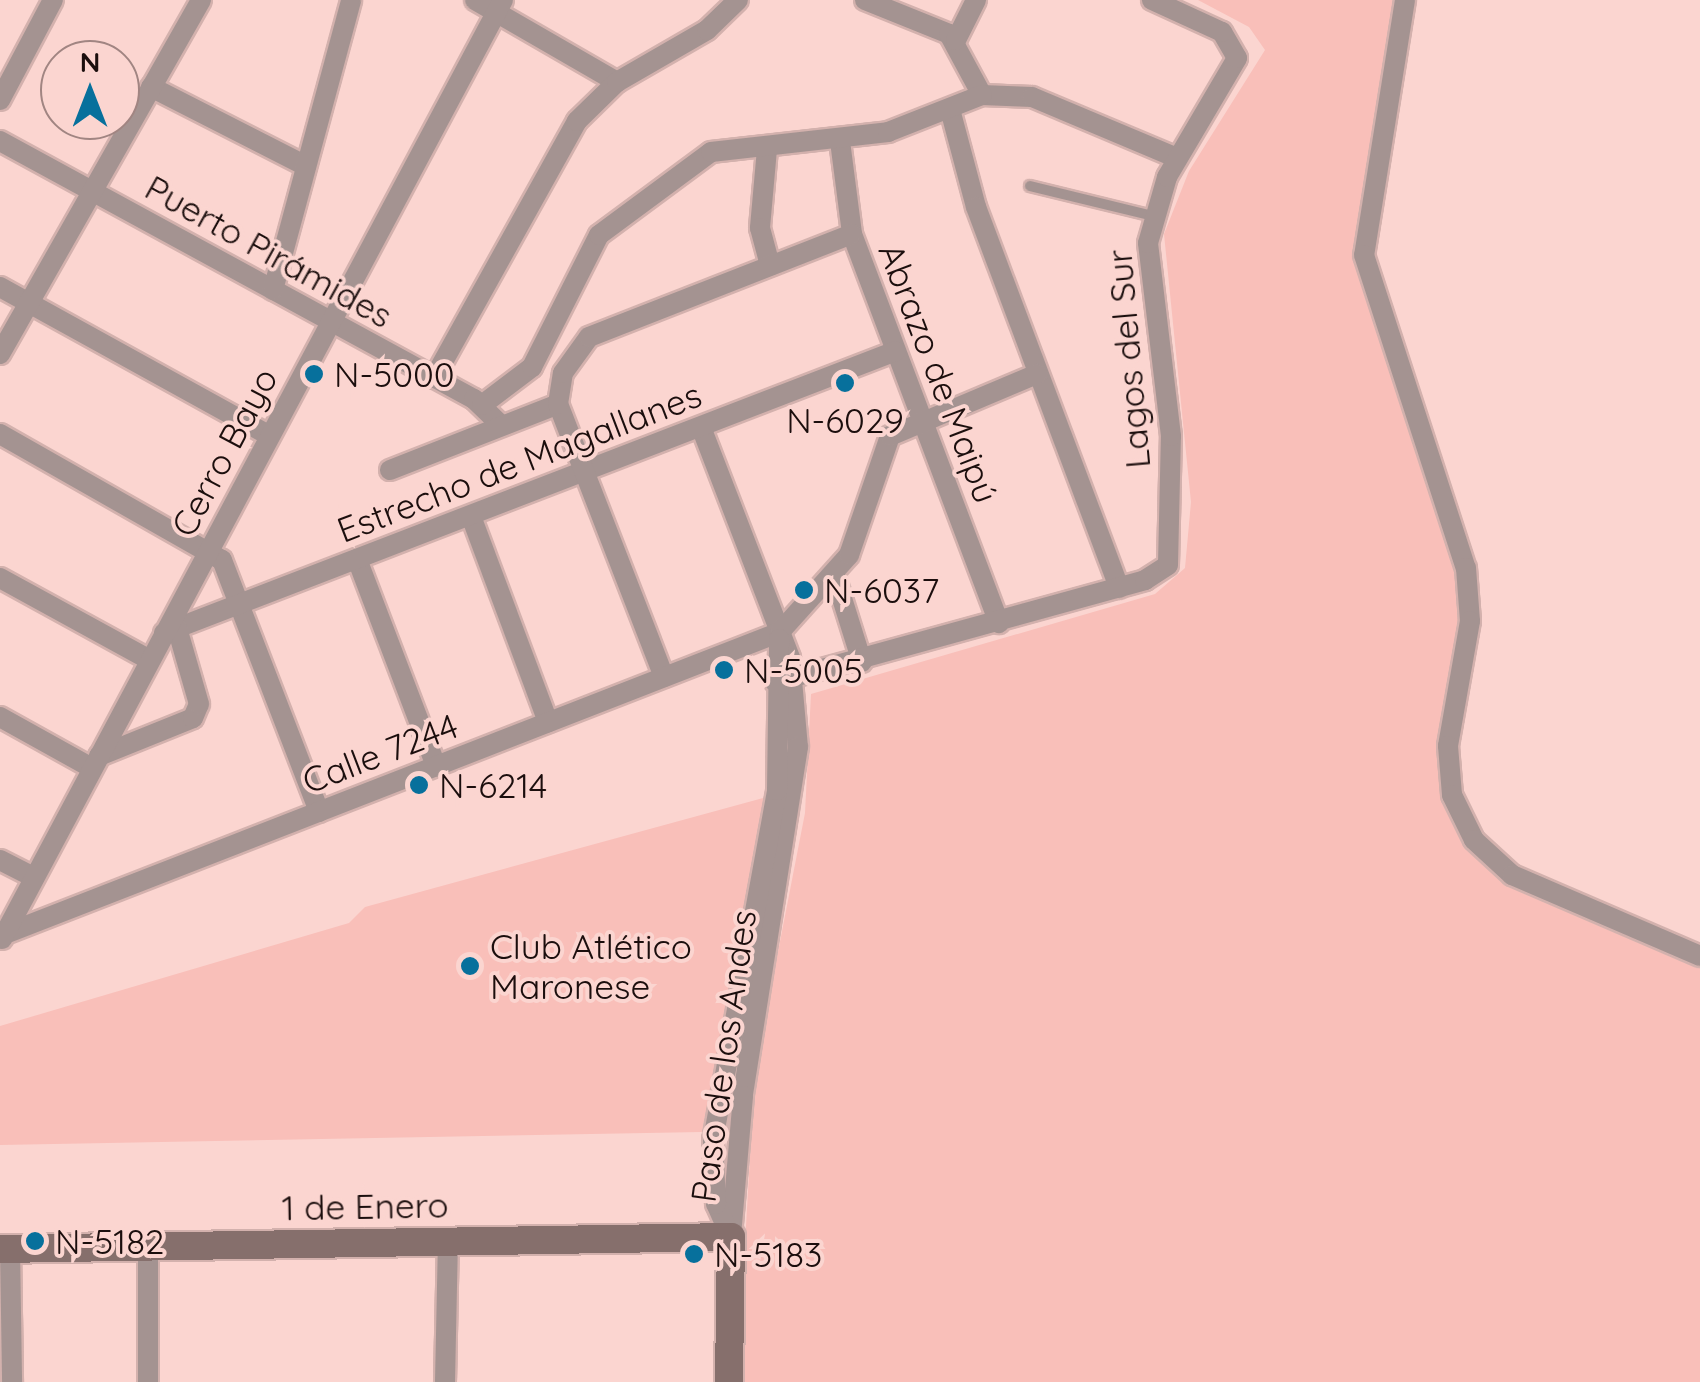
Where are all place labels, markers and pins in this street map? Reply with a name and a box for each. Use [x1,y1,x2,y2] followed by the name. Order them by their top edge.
[334,353,455,395] place label: N-5000
[303,363,325,385] marker: N-5000
[834,372,856,394] marker: N-6029
[786,399,904,441] place label: N-6029
[824,569,939,611] place label: N-6037
[793,579,815,601] marker: N-6037
[744,649,863,691] place label: N-5005
[713,659,735,681] marker: N-5005
[439,764,547,806] place label: N-6214
[408,774,430,796] marker: N-6214
[490,925,692,1007] place label: Club Atlético Maronese
[459,955,481,977] marker: Club Atlético Maronese
[55,1220,164,1262] place label: N-5182
[24,1230,46,1252] marker: N-5182
[714,1233,822,1275] place label: N-5183
[683,1243,705,1265] marker: N-5183

